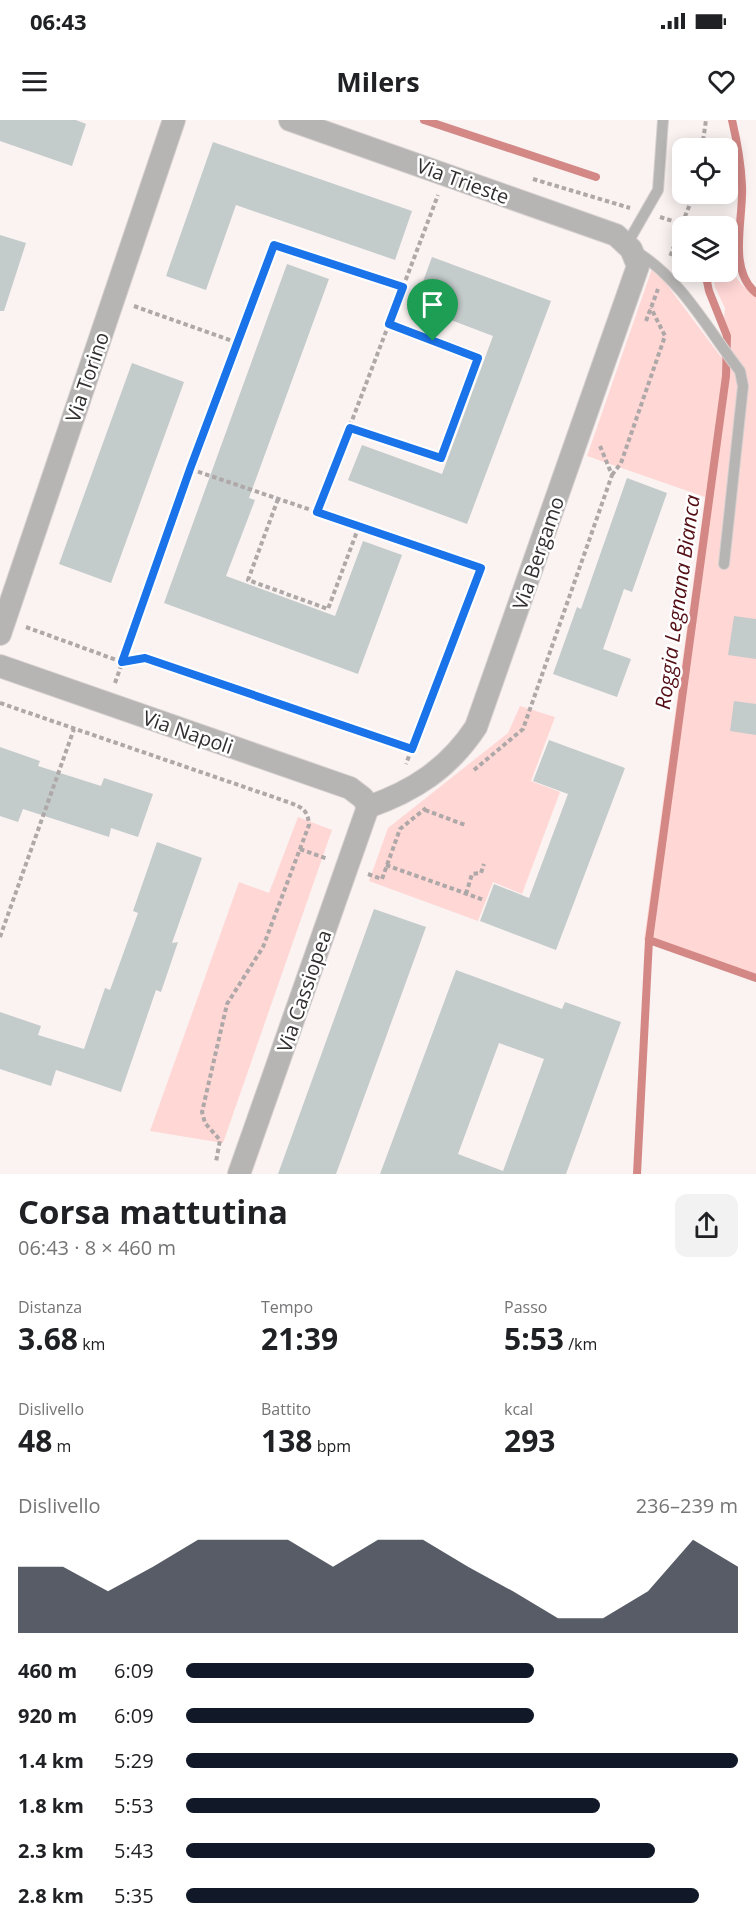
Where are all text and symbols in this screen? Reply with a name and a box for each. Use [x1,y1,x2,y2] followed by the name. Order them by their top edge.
[30,6,87,36] text: 06:43
[336,63,420,100] text: Milers
[18,65,51,98] icon: menu
[705,65,738,98] icon: heart
[672,138,738,282] map controls
[672,138,738,204] button: locate
[413,152,513,210] street label: Via Trieste
[672,216,738,282] button: layers
[407,279,458,341] pin
[416,288,449,321] icon: arrive
[59,328,115,426] street label: Via Torino
[506,493,570,613] street label: Via Bergamo
[648,493,706,711] water label: Roggia Legnana Bianca
[139,704,237,760] street label: Via Napoli
[270,926,338,1056] street label: Via Cassiopea
[18,1189,288,1234] text: Corsa mattutina
[675,1194,738,1257] button: share
[18,1234,176,1261] text: 06:43 · 8 × 460 m
[18,1296,82,1318] text: Distanza
[261,1296,313,1318] text: Tempo
[504,1296,547,1318] text: Passo
[18,1318,78,1359] text: 3.68
[261,1318,338,1359] text: 21:39
[504,1318,564,1359] text: 5:53
[78,1333,105,1355] text: km
[564,1333,597,1355] text: /km
[18,1398,84,1420] text: Dislivello
[261,1398,311,1420] text: Battito
[504,1398,533,1420] text: kcal
[18,1420,52,1461] text: 48
[261,1420,312,1461] text: 138
[504,1420,555,1461] text: 293
[52,1435,71,1457] text: m
[312,1435,351,1457] text: bpm
[18,1492,101,1519] text: Dislivello
[636,1492,738,1519] text: 236–239 m
[18,1657,77,1684] text: 460 m
[114,1657,154,1684] text: 6:09
[18,1702,77,1729] text: 920 m
[114,1702,154,1729] text: 6:09
[18,1747,84,1774] text: 1.4 km
[114,1747,154,1774] text: 5:29
[18,1792,84,1819] text: 1.8 km
[114,1792,154,1819] text: 5:53
[18,1837,84,1864] text: 2.3 km
[114,1837,154,1864] text: 5:43
[18,1882,84,1909] text: 2.8 km
[114,1882,154,1909] text: 5:35

